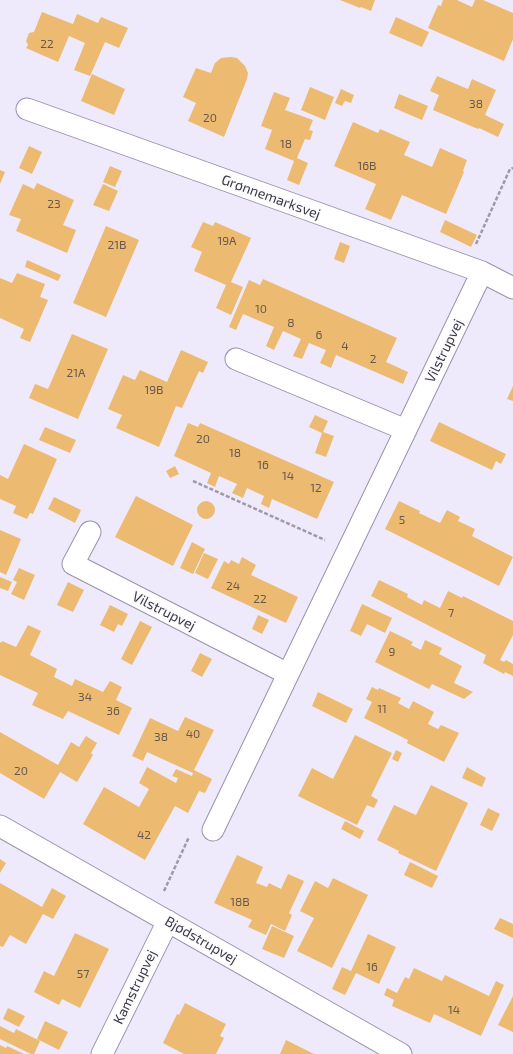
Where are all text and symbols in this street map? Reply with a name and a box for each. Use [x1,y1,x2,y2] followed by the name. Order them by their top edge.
[40,37,54,51] house number: 22
[469,97,483,111] house number: 38
[203,111,217,125] house number: 20
[280,137,292,151] house number: 18
[357,159,377,173] house number: 16B
[219,171,323,223] street label: Grønnemarksvej
[47,197,61,211] house number: 23
[217,234,237,248] house number: 19A
[108,238,126,252] house number: 21B
[255,302,267,316] house number: 10
[287,316,295,330] house number: 8
[421,316,467,386] street label: Vilstrupvej
[316,328,322,342] house number: 6
[341,339,349,353] house number: 4
[370,352,376,366] house number: 2
[67,366,85,380] house number: 21A
[144,383,164,397] house number: 19B
[196,432,210,446] house number: 20
[229,446,241,460] house number: 18
[257,458,269,472] house number: 16
[282,469,294,483] house number: 14
[310,481,322,495] house number: 12
[399,513,405,527] house number: 5
[226,579,240,593] house number: 24
[130,588,198,634] street label: Vilstrupvej
[253,592,267,606] house number: 22
[448,606,454,620] house number: 7
[389,645,395,659] house number: 9
[78,690,92,704] house number: 34
[377,702,387,716] house number: 11
[106,704,120,718] house number: 36
[186,727,200,741] house number: 40
[154,730,168,744] house number: 38
[14,764,28,778] house number: 20
[137,828,151,842] house number: 42
[230,895,250,909] house number: 18B
[162,913,240,967] street label: Bjødstrupvej
[110,947,160,1027] street label: Kamstrupvej
[366,960,378,974] house number: 16
[77,967,89,981] house number: 57
[448,1003,460,1017] house number: 14

